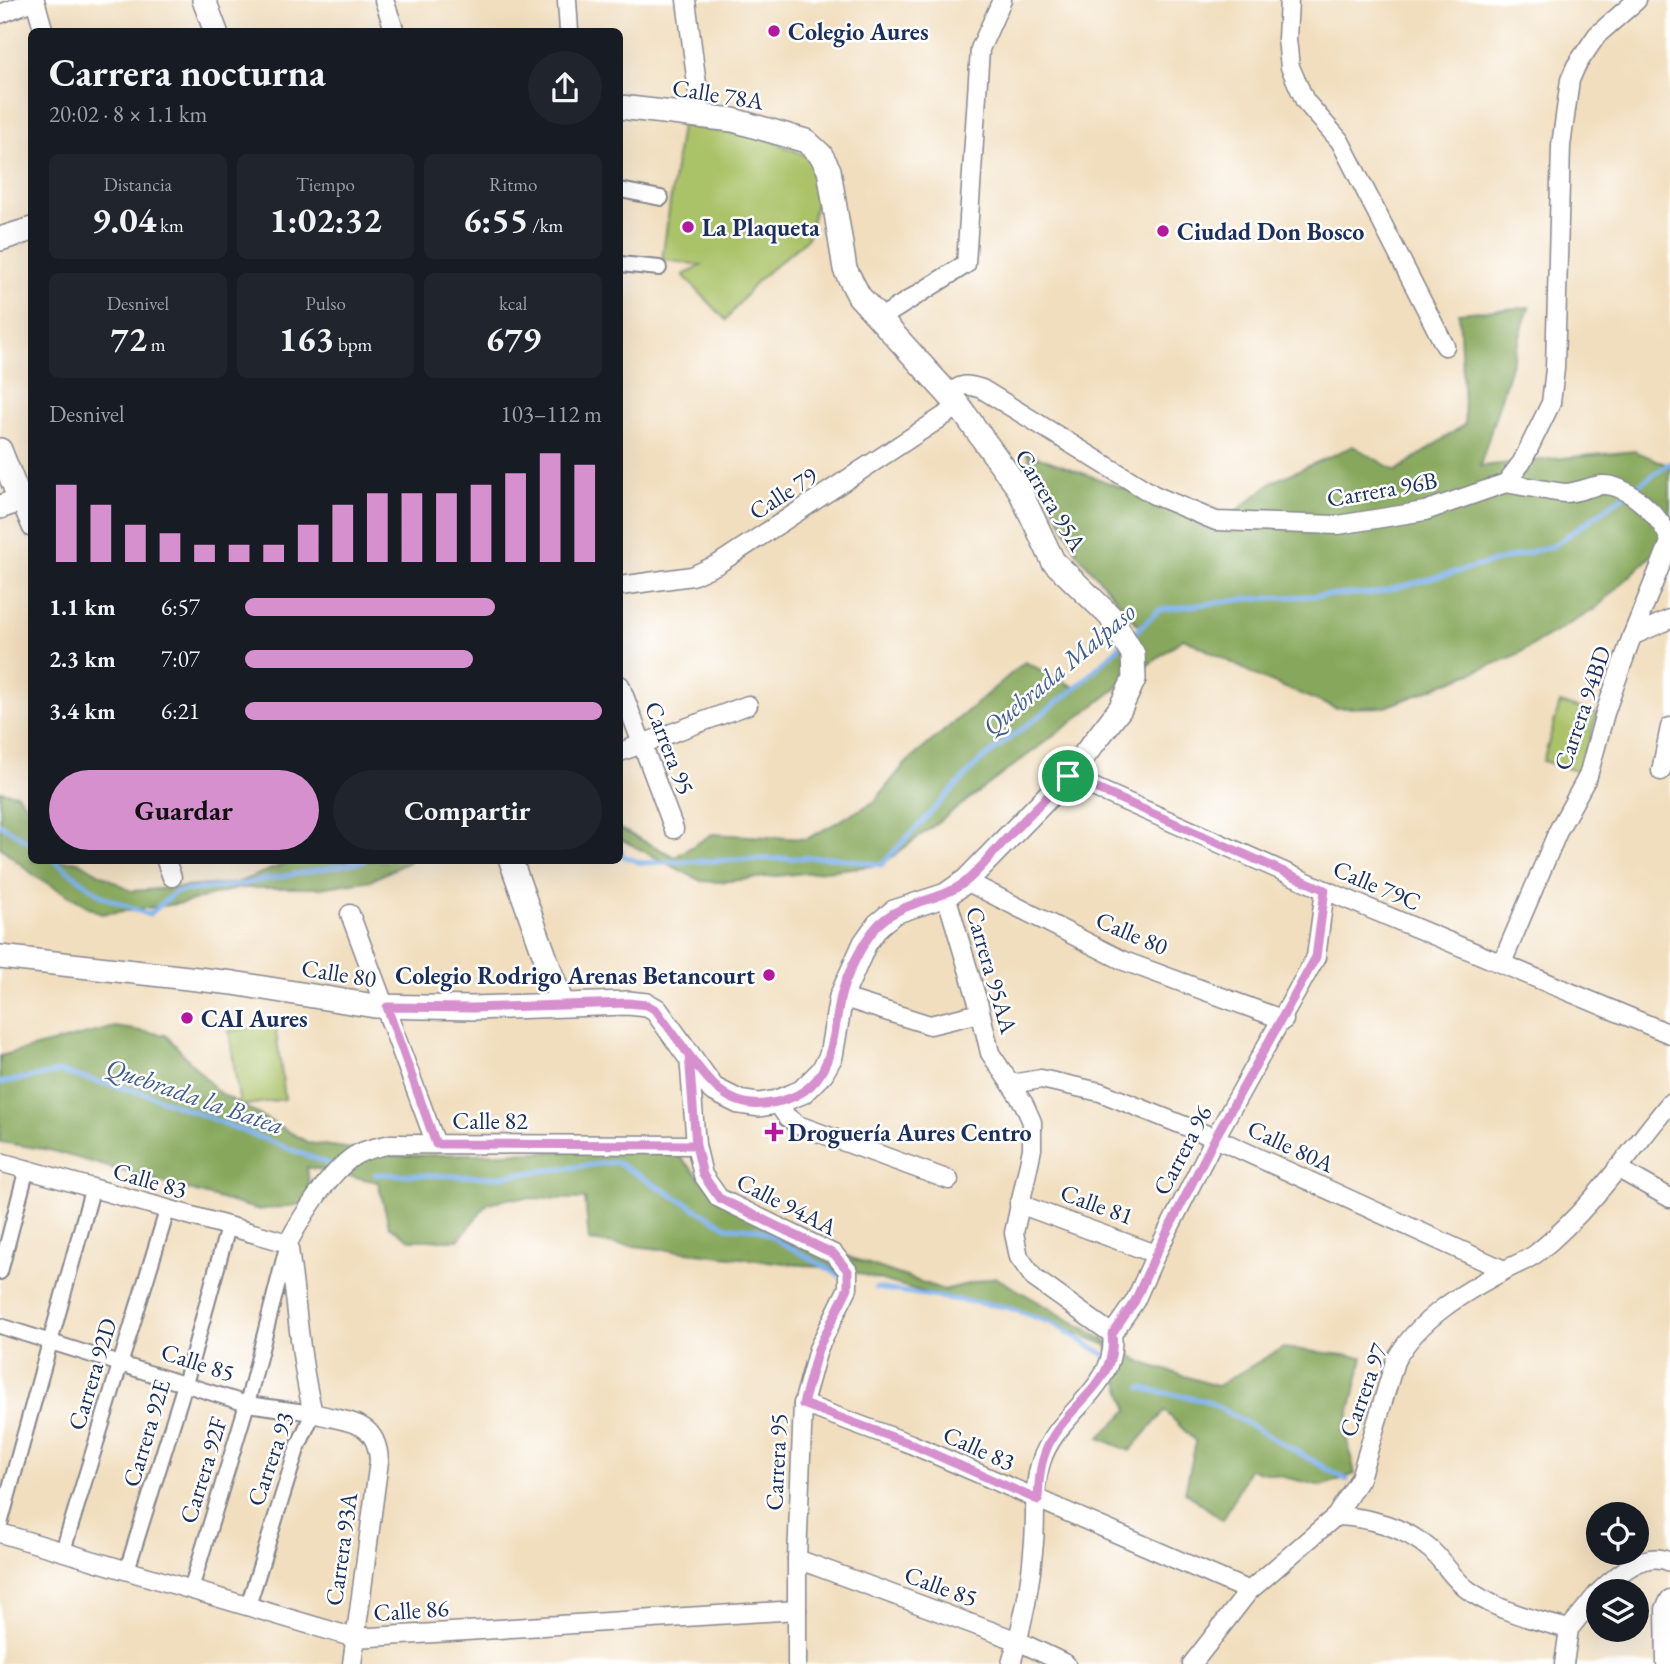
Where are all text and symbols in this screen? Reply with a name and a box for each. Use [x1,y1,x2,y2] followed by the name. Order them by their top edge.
[788,16,929,48] place label: Colegio Aures
[766,23,782,39] marker: Colegio Aures
[49,48,326,97] text: Carrera nocturna
[528,51,602,125] button: share
[670,71,766,117] street label: Calle 78A
[49,99,207,129] text: 20:02 · 8 × 1.1 km
[103,172,172,197] text: Distancia
[296,172,355,197] text: Tiempo
[489,172,537,197] text: Ritmo
[92,197,156,242] text: 9.04
[269,197,382,242] text: 1:02:32
[463,197,528,242] text: 6:55
[702,212,820,244] place label: La Plaqueta
[156,213,184,238] text: km
[528,213,563,238] text: /km
[1177,216,1364,247] place label: Ciudad Don Bosco
[680,219,696,235] marker: La Plaqueta
[1155,223,1171,239] marker: Ciudad Don Bosco
[107,291,169,316] text: Desnivel
[305,291,346,316] text: Pulso
[499,291,527,316] text: kcal
[110,316,147,361] text: 72
[279,316,334,361] text: 163
[485,316,541,361] text: 679
[147,332,166,357] text: m
[334,332,372,357] text: bpm
[49,399,125,429] text: Desnivel
[501,399,602,429] text: 103–112 m
[1008,443,1094,557] street label: Carrera 95A
[743,459,823,527] street label: Calle 79
[1324,464,1440,514] street label: Carrera 96B
[49,592,116,622] text: 1.1 km
[161,592,200,622] text: 6:57
[975,595,1143,743] water label: Quebrada Malpaso
[1546,642,1618,774] street label: Carrera 94BD
[49,644,116,674] text: 2.3 km
[161,644,200,674] text: 7:07
[49,696,116,726] text: 3.4 km
[161,696,200,726] text: 6:21
[638,697,702,799] street label: Carrera 95
[1038,746,1098,806] pin
[1049,757,1087,795] icon: arrive
[49,770,319,850] button: Guardar
[333,770,602,850] button: Compartir
[1328,853,1426,917] street label: Calle 79C
[959,903,1025,1037] street label: Carrera 95AA
[1091,904,1173,962] street label: Calle 80
[299,952,379,994] street label: Calle 80
[395,960,755,992] place label: Colegio Rodrigo Arenas Betancourt
[761,967,777,983] marker: Colegio Rodrigo Arenas Betancourt
[201,1003,308,1034] place label: CAI Aures
[179,1010,195,1026] marker: CAI Aures
[102,1050,288,1142] water label: Quebrada la Batea
[1145,1100,1219,1200] street label: Carrera 96
[452,1105,528,1136] street label: Calle 82
[1243,1113,1340,1180] street label: Calle 80A
[788,1117,1032,1149] place label: Droguería Aures Centro
[766,1124,782,1140] marker: Droguería Aures Centro
[110,1155,190,1205] street label: Calle 83
[732,1166,843,1243] street label: Calle 94AA
[1056,1177,1138,1231] street label: Calle 81
[60,1314,124,1434] street label: Carrera 92D
[157,1336,239,1388] street label: Calle 85
[1332,1338,1394,1441] street label: Carrera 97
[115,1375,177,1491] street label: Carrera 92E
[239,1408,301,1510] street label: Carrera 93
[172,1413,234,1527] street label: Carrera 92F
[758,1413,794,1511] street label: Carrera 95
[938,1419,1020,1477] street label: Calle 83
[318,1490,364,1608] street label: Carrera 93A
[1586,1502,1649,1642] map controls
[1586,1502,1649,1565] button: locate
[900,1559,982,1613] street label: Calle 85
[1586,1579,1649,1642] button: layers
[372,1592,450,1628] street label: Calle 86

